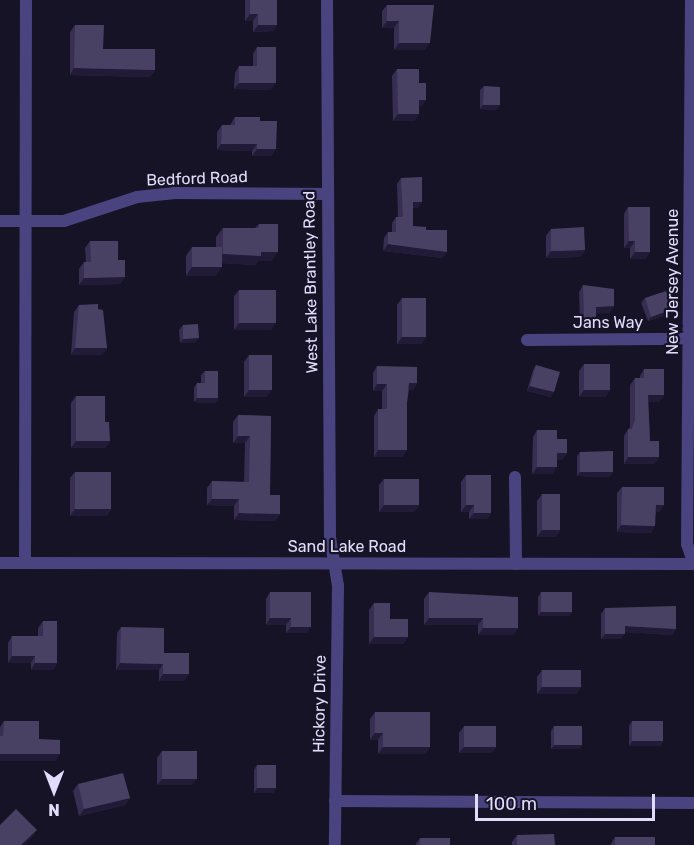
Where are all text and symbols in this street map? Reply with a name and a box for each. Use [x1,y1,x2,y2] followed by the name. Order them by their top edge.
[146,168,248,190] street label: Bedford Road
[300,190,322,374] street label: West Lake Brantley Road
[663,208,683,356] street label: New Jersey Avenue
[573,313,643,333] street label: Jans Way
[288,537,406,557] street label: Sand Lake Road
[310,655,330,753] street label: Hickory Drive
[24,761,84,821] north arrow
[478,782,658,820] scale bar
[486,793,537,815] text: 100 m
[48,800,60,819] text: N

